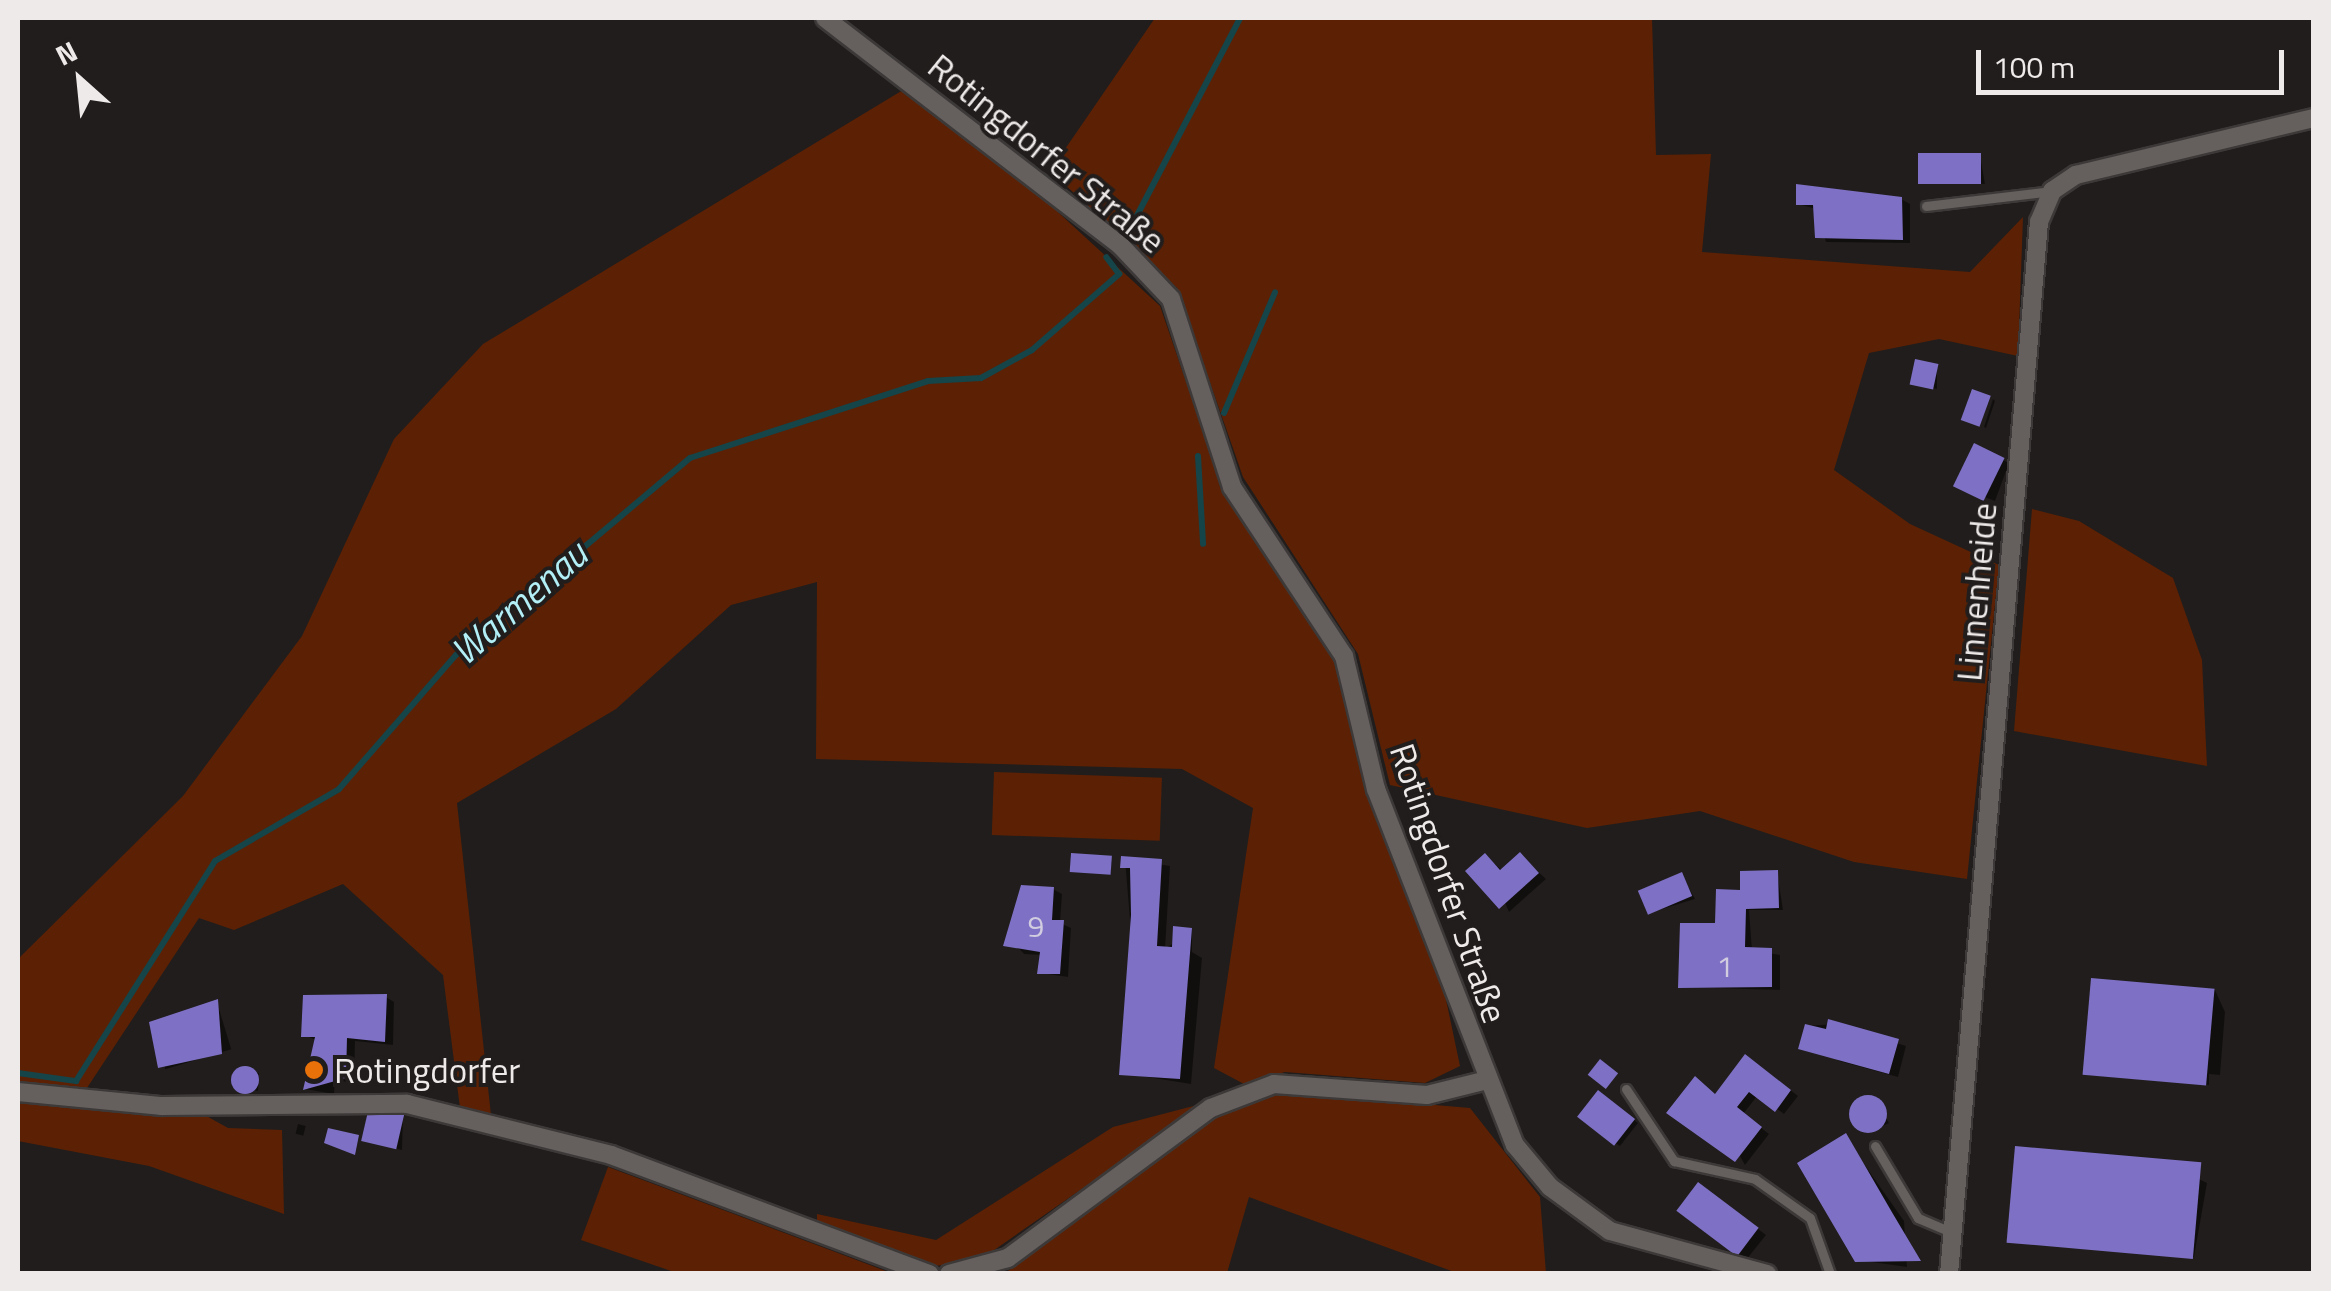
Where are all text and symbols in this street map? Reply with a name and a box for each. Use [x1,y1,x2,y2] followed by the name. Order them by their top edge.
[48,29,85,76] text: N
[30,30,130,130] north arrow
[1981,30,2288,92] scale bar
[1993,44,2075,90] text: 100 m
[920,45,1174,261] street label: Rotingdorfer Straße
[1947,501,2005,683] street label: Linnenheide
[442,531,596,675] water label: Warmenau
[1382,738,1516,1028] street label: Rotingdorfer Straße
[1028,908,1044,944] house number: 9
[1717,948,1733,984] house number: 1
[334,1049,520,1091] place label: Rotingdorfer
[303,1059,325,1081] marker: Rotingdorfer

